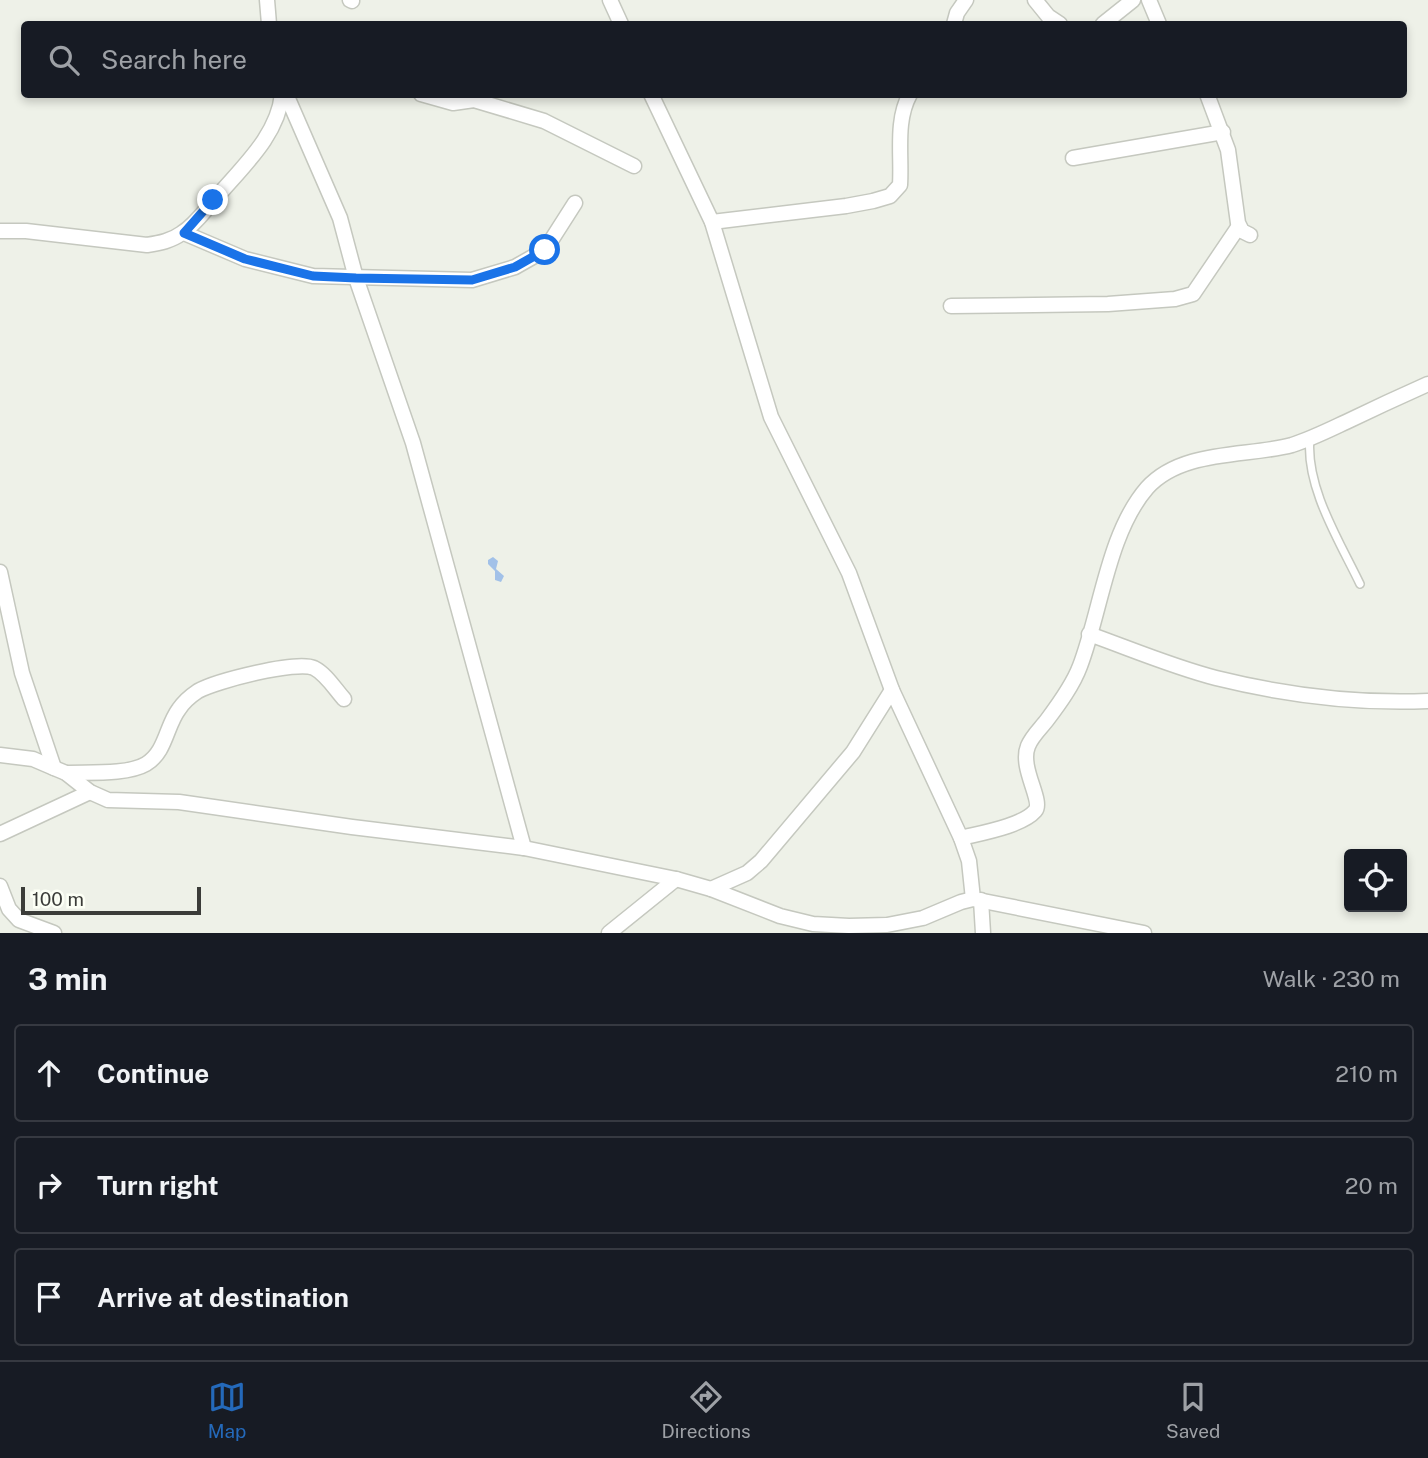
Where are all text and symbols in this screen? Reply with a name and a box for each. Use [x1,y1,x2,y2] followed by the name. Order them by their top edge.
[21,21,1407,98] search box
[45,41,83,79] icon: search
[101,44,247,75] text: Search here
[197,184,228,215] route end
[529,234,560,265] route start
[1344,849,1407,912] map controls
[1344,849,1407,912] button: locate
[21,884,201,916] scale bar
[32,888,84,910] text: 100 m
[28,961,107,997] text: 3 min
[1263,965,1400,992] text: Walk · 230 m
[30,1054,68,1092] icon: ahead
[97,1058,209,1089] text: Continue
[1335,1060,1398,1087] text: 210 m
[30,1166,68,1204] icon: right
[97,1170,219,1201] text: Turn right
[1345,1172,1398,1199] text: 20 m
[30,1278,68,1316] icon: arrive
[97,1282,349,1313] text: Arrive at destination
[208,1378,246,1442] tab: Map
[661,1378,751,1442] tab: Directions
[1166,1378,1220,1442] tab: Saved

